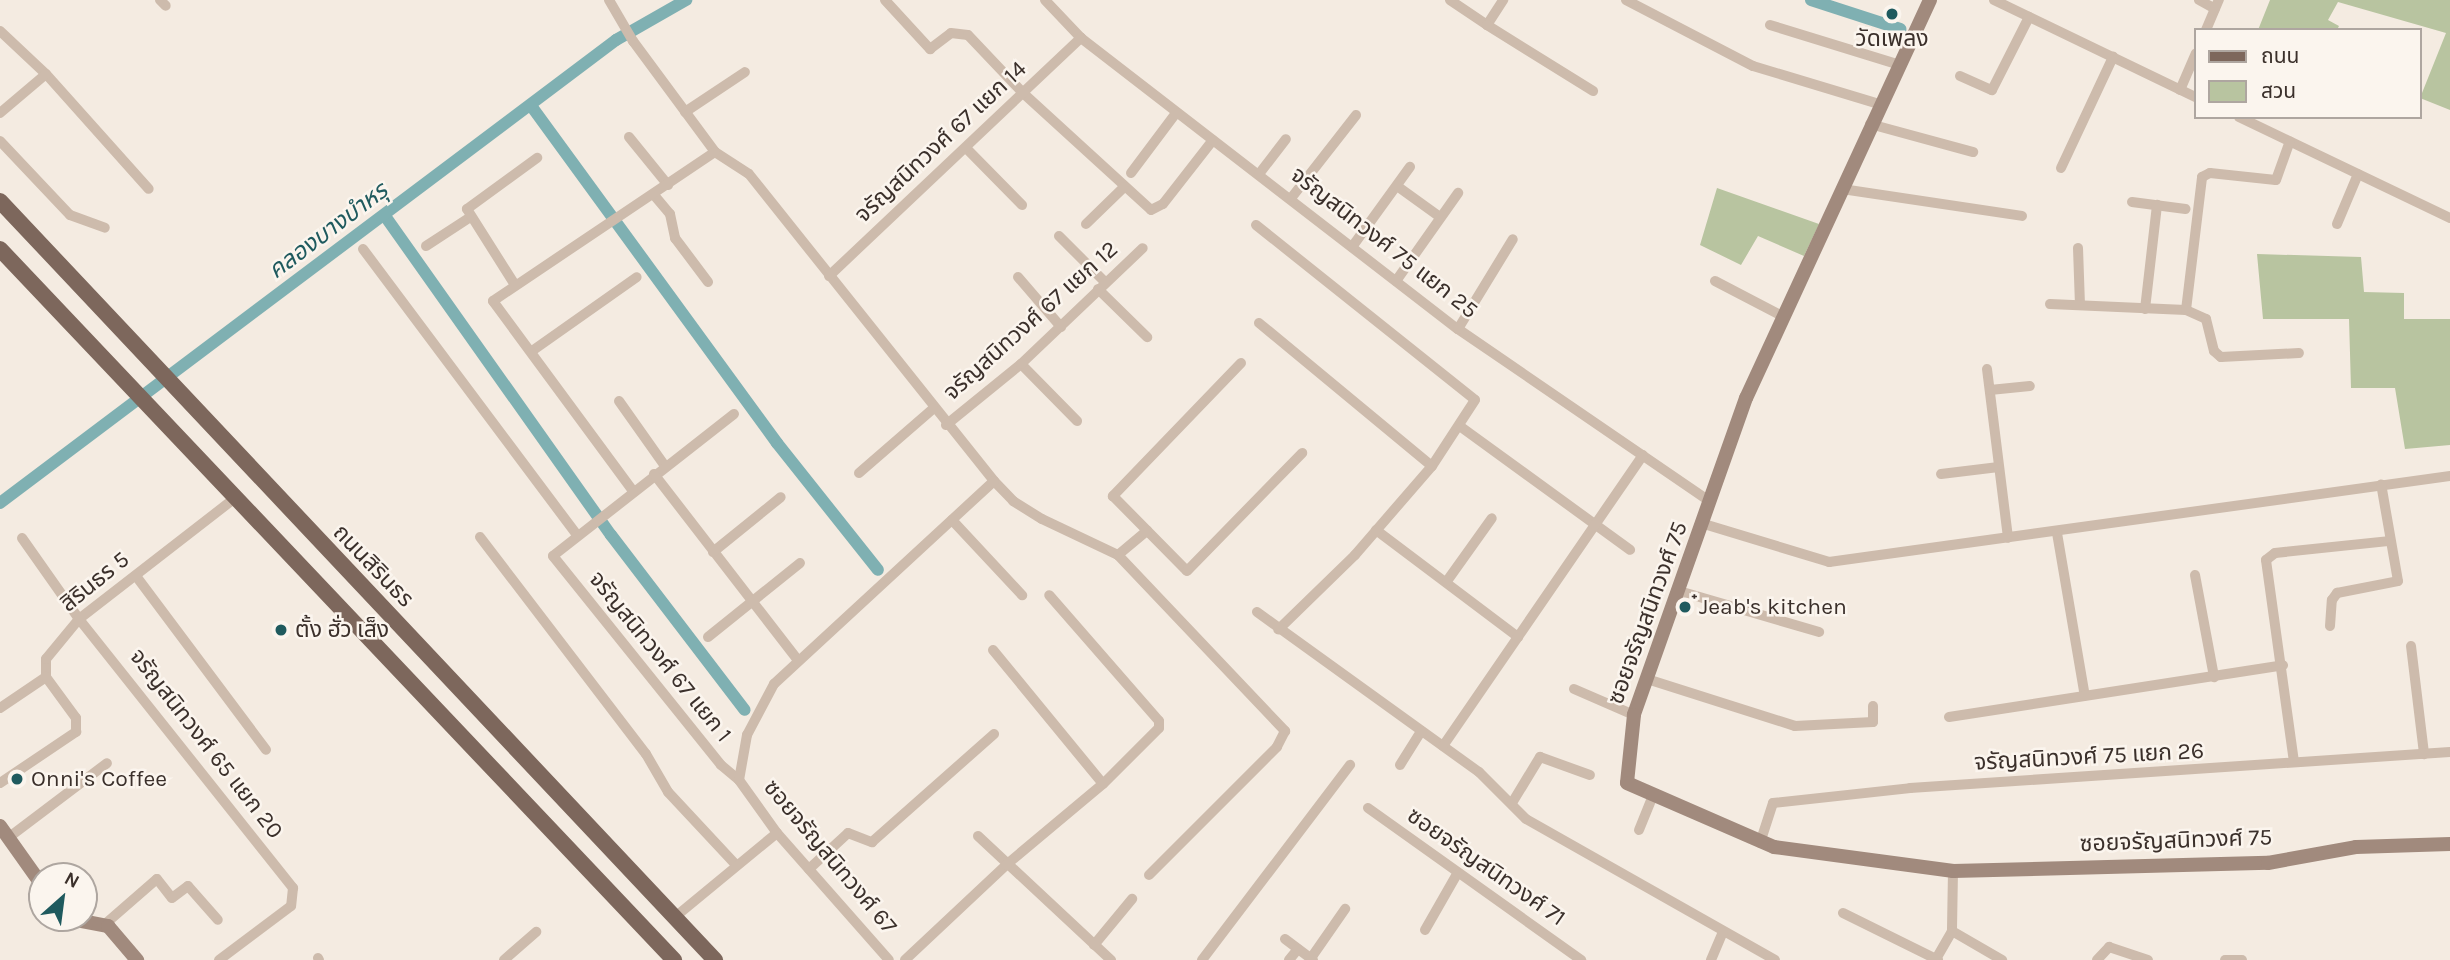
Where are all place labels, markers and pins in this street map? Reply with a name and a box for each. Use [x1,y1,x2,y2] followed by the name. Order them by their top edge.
[1884,6,1900,22] marker: วัดเพลง
[1855,25,1929,53] place label: วัดเพลง
[1699,593,1847,621] place label: ๋Jeab's kitchen
[1677,599,1693,615] marker: ๋Jeab's kitchen
[295,616,389,644] place label: ตั้ง ฮั่ว เส็ง
[273,622,289,638] marker: ตั้ง ฮั่ว เส็ง
[31,765,167,793] place label: Onni's Coffee
[9,771,25,787] marker: Onni's Coffee

